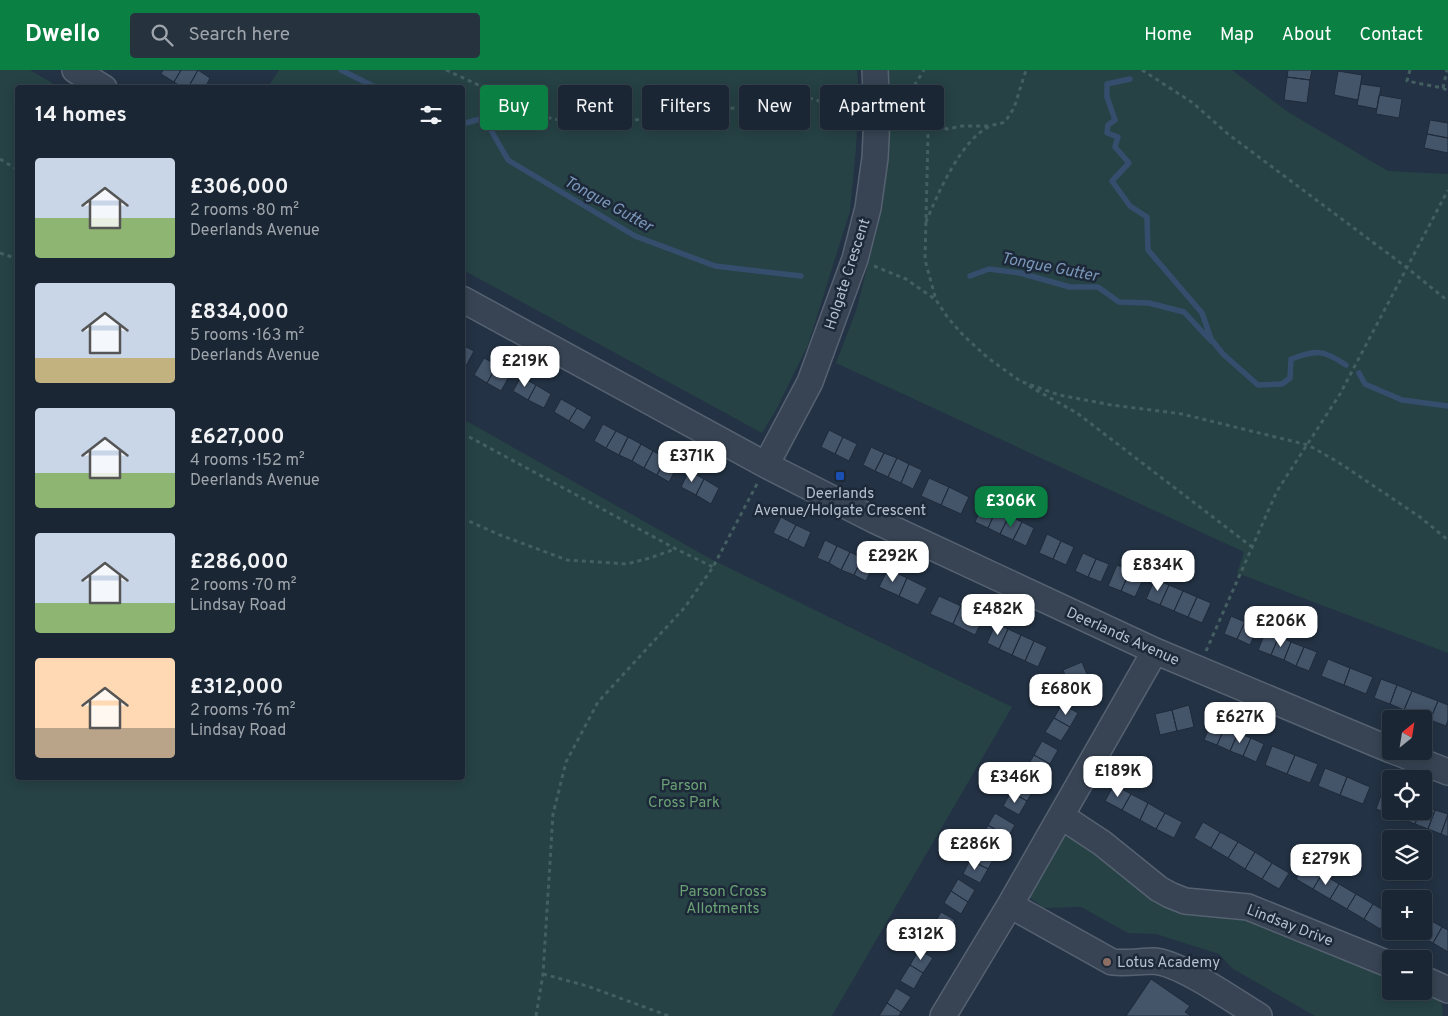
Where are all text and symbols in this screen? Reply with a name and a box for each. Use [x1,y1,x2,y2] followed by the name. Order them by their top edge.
[130,13,480,58] search box
[25,20,100,50] text: Dwello
[148,21,176,49] icon: search
[188,23,290,47] text: Search here
[1144,24,1192,47] text: Home
[1220,24,1254,47] text: Map
[1282,24,1331,47] text: About
[1359,24,1423,47] text: Contact
[480,85,548,130] chip: Buy
[558,85,632,130] chip: Rent
[642,85,729,130] chip: Filters
[739,85,810,130] chip: New
[820,85,944,130] chip: Apartment
[417,101,445,129] icon: filters
[35,102,127,129] text: 14 homes
[560,172,658,238] water label: Tongue Gutter
[190,174,288,201] text: £306,000
[75,178,135,238] icon: home
[190,201,299,221] text: 2 rooms · 80 m²
[821,216,875,332] street label: Holgate Crescent
[190,221,320,241] text: Deerlands Avenue
[999,249,1102,288] water label: Tongue Gutter
[190,299,289,326] text: £834,000
[75,303,135,363] icon: home
[190,326,304,346] text: 5 rooms · 163 m²
[190,346,320,366] text: Deerlands Avenue
[490,346,560,388] pin: £219K
[502,352,549,372] text: £219K
[190,424,285,451] text: £627,000
[75,428,135,488] icon: home
[657,440,727,483] pin: £371K
[669,447,715,467] text: £371K
[190,451,305,471] text: 4 rooms · 152 m²
[834,470,846,482] marker: Deerlands Avenue/Holgate Crescent
[190,471,320,491] text: Deerlands Avenue
[754,485,926,521] place label: Deerlands Avenue/Holgate Crescent
[976,486,1046,528] pin: £306K
[986,492,1036,512] text: £306K
[858,540,928,583] pin: £292K
[868,547,918,567] text: £292K
[190,549,288,576] text: £286,000
[1123,550,1193,592] pin: £834K
[75,553,135,613] icon: home
[1133,556,1183,576] text: £834K
[190,576,297,596] text: 2 rooms · 70 m²
[963,594,1033,636] pin: £482K
[190,596,286,616] text: Lindsay Road
[973,600,1023,620] text: £482K
[1063,604,1182,671] street label: Deerlands Avenue
[1246,606,1316,648] pin: £206K
[1255,612,1307,632] text: £206K
[190,674,283,701] text: £312,000
[1031,674,1101,716] pin: £680K
[75,678,135,738] icon: home
[1040,680,1092,700] text: £680K
[190,701,296,721] text: 2 rooms · 76 m²
[1205,702,1275,744] pin: £627K
[1216,708,1265,728] text: £627K
[1382,710,1432,760] north arrow
[1382,710,1432,1000] map controls
[190,721,286,741] text: Lindsay Road
[1083,756,1153,798] pin: £189K
[980,762,1050,804] pin: £346K
[1094,762,1142,782] text: £189K
[990,768,1040,788] text: £346K
[1382,770,1432,820] button: locate
[648,777,720,813] park label: Parson Cross Park
[940,828,1010,871] pin: £286K
[1382,830,1432,880] button: layers
[950,835,1000,855] text: £286K
[1291,844,1361,886] pin: £279K
[1301,850,1351,870] text: £279K
[679,883,767,919] park label: Parson Cross Allotments
[1382,890,1432,940] button: +
[1244,901,1335,952] street label: Lindsay Drive
[886,918,956,961] pin: £312K
[898,925,944,945] text: £312K
[1382,950,1432,1000] button: −
[1117,954,1220,973] place label: Lotus Academy
[1101,956,1113,968] marker: Lotus Academy

